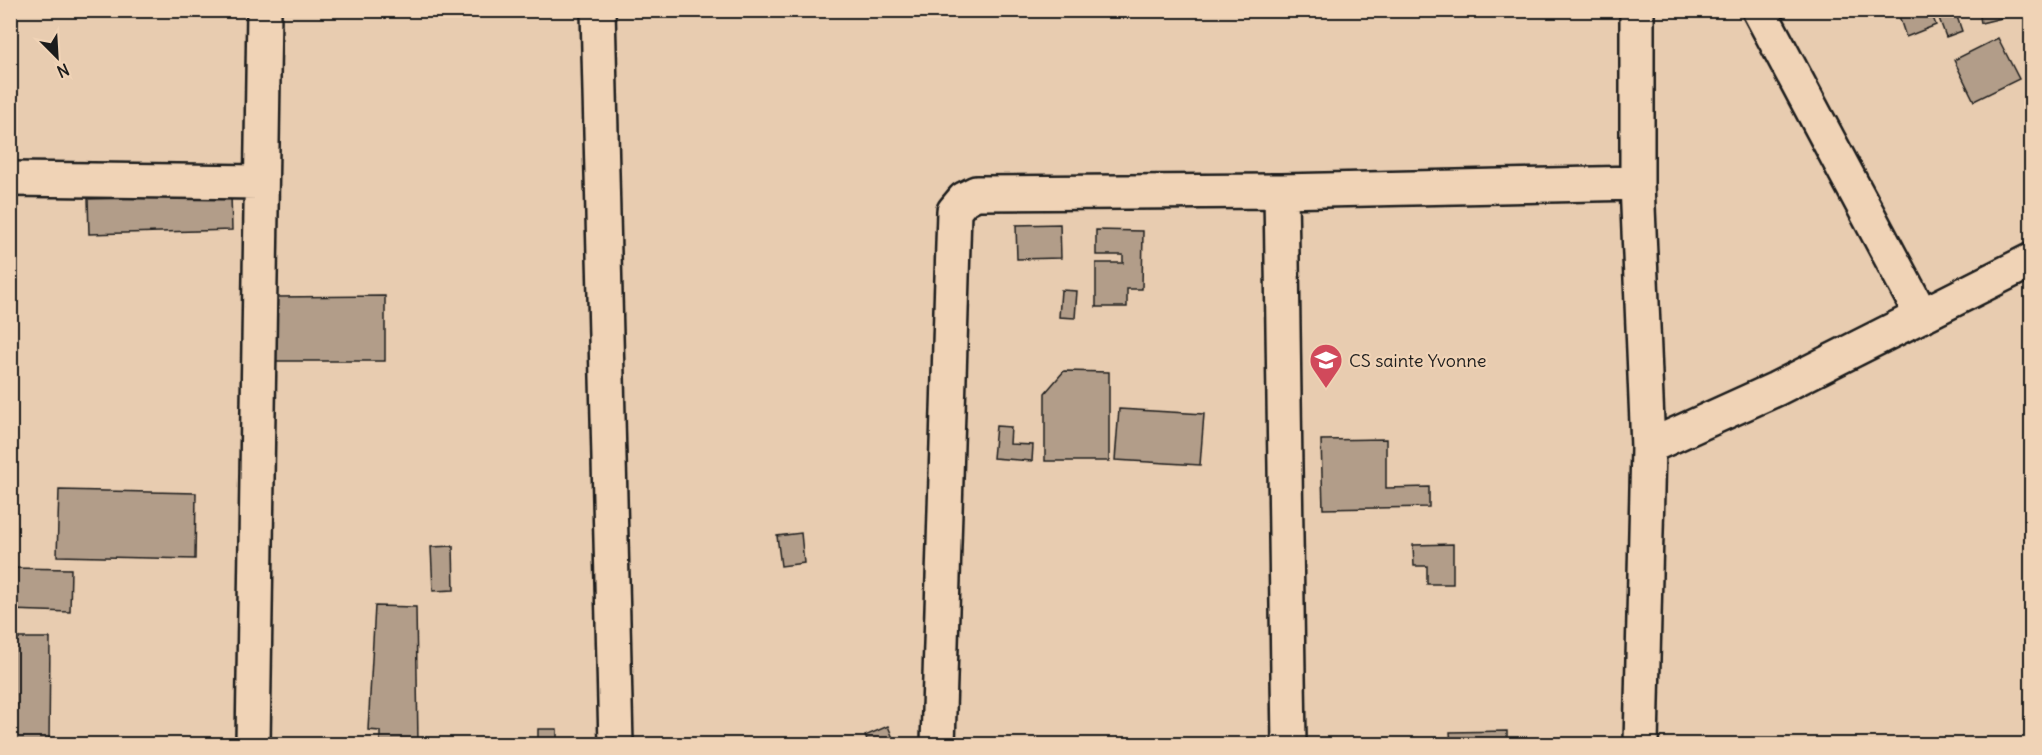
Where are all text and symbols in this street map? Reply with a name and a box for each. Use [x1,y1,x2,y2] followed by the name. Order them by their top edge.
[27,27,87,87] north arrow
[54,59,72,82] text: N
[1308,342,1344,389] school or university icon: CS sainte Yvonne
[1349,349,1487,372] place label: CS sainte Yvonne

